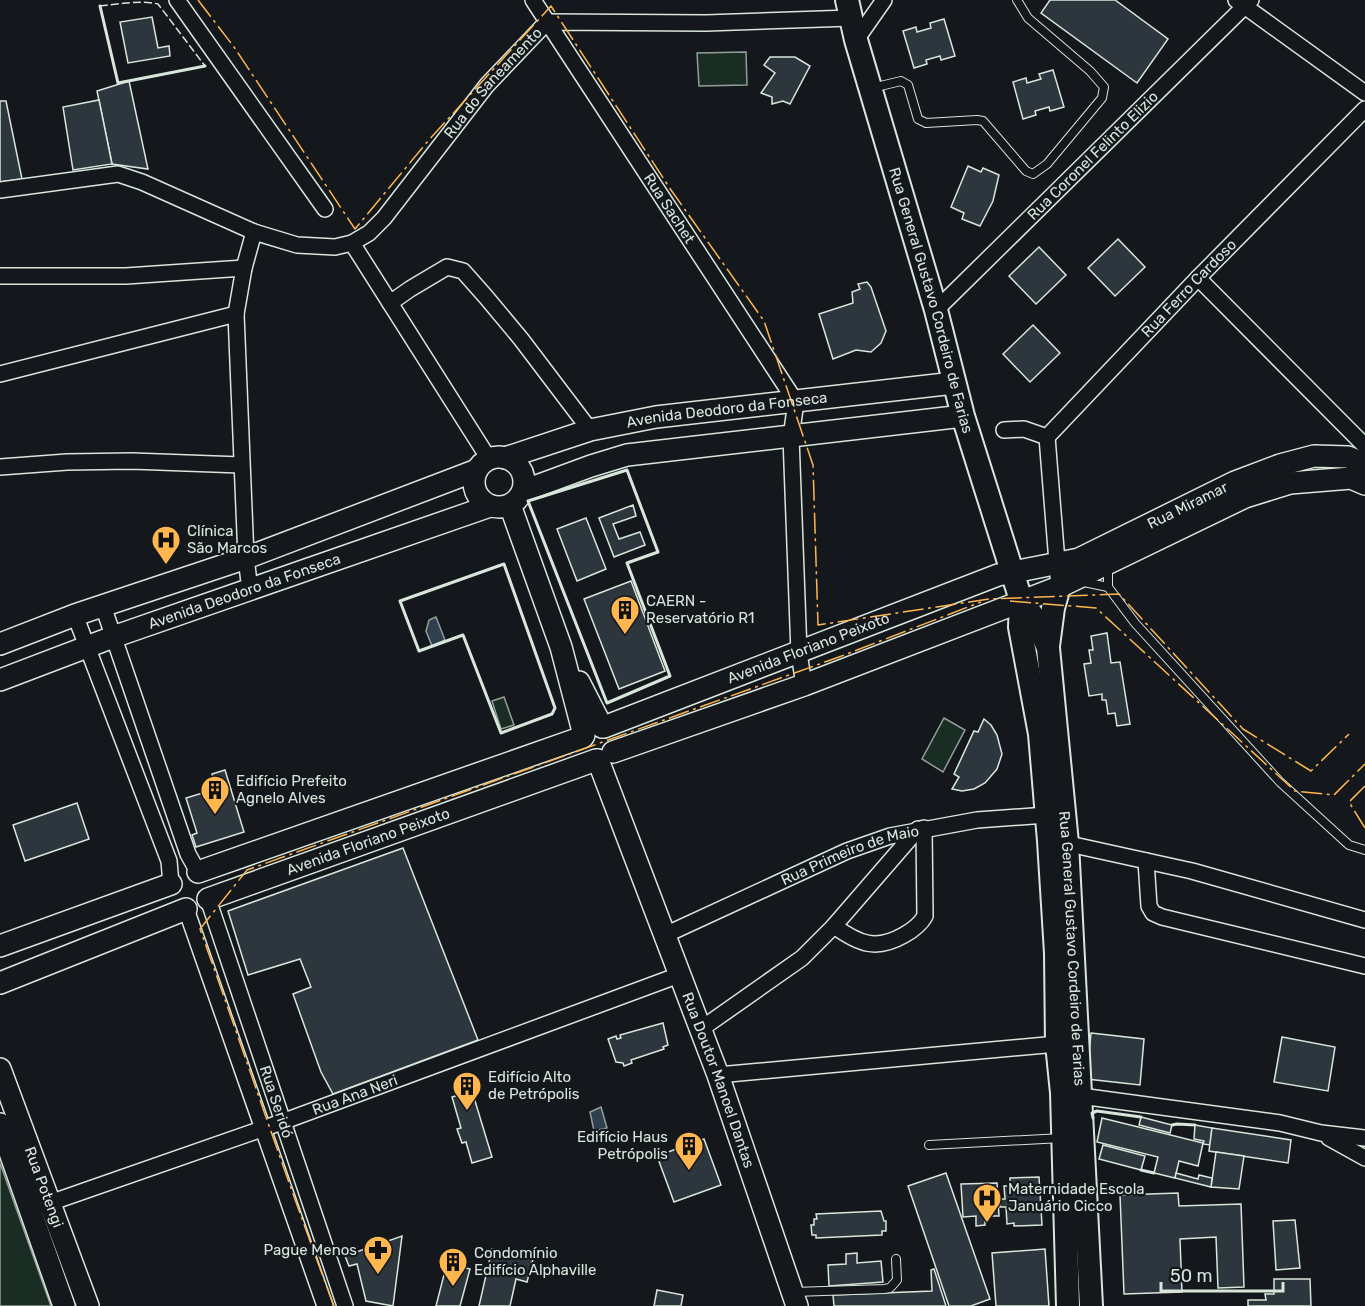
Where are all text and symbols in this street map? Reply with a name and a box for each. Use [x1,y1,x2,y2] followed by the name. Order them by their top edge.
[440,24,546,142] street label: Rua do Saneamento
[1024,87,1162,224] street label: Rua Coronel Felinto Elizio
[885,165,977,436] street label: Rua General Gustavo Cordeiro de Farias
[640,170,699,247] street label: Rua Sachet
[1138,235,1240,341] street label: Rua Ferro Cardoso
[625,389,828,432] street label: Avenida Deodoro da Fonseca
[1144,478,1231,533] street label: Rua Miramar
[187,522,268,557] place label: Clínica São Marcos
[150,524,182,566] hospital icon: Clínica São Marcos
[146,550,343,633] street label: Avenida Deodoro da Fonseca
[646,592,754,627] place label: CAERN - Reservatório R1
[609,594,641,636] building icon: CAERN - Reservatório R1
[725,609,892,688] street label: Avenida Floriano Peixoto
[236,772,347,807] place label: Edifício Prefeito Agnelo Alves
[199,774,231,816] building icon: Edifício Prefeito Agnelo Alves
[284,804,452,879] street label: Avenida Floriano Peixoto
[1055,810,1089,1087] street label: Rua General Gustavo Cordeiro de Farias
[778,822,920,889] street label: Rua Primeiro de Maio
[678,990,758,1171] street label: Rua Doutor Manoel Dantas
[256,1063,297,1140] street label: Rua Seridó
[488,1068,580,1103] place label: Edifício Alto de Petrópolis
[451,1070,483,1112] building icon: Edifício Alto de Petrópolis
[310,1071,400,1119] street label: Rua Ana Neri
[577,1128,668,1163] place label: Edifício Haus Petrópolis
[673,1130,705,1172] building icon: Edifício Haus Petrópolis
[21,1144,67,1230] street label: Rua Potengi
[1008,1180,1145,1215] place label: Maternidade Escola Januário Cicco
[971,1182,1003,1224] hospital icon: Maternidade Escola Januário Cicco
[362,1234,394,1276] pharmacy icon: Pague Menos
[264,1241,357,1259] place label: Pague Menos
[474,1244,596,1279] place label: Condomínio Edifício Alphaville
[437,1246,469,1288] building icon: Condomínio Edifício Alphaville
[1161,1255,1282,1293] scale bar
[1170,1265,1213,1287] text: 50 m

